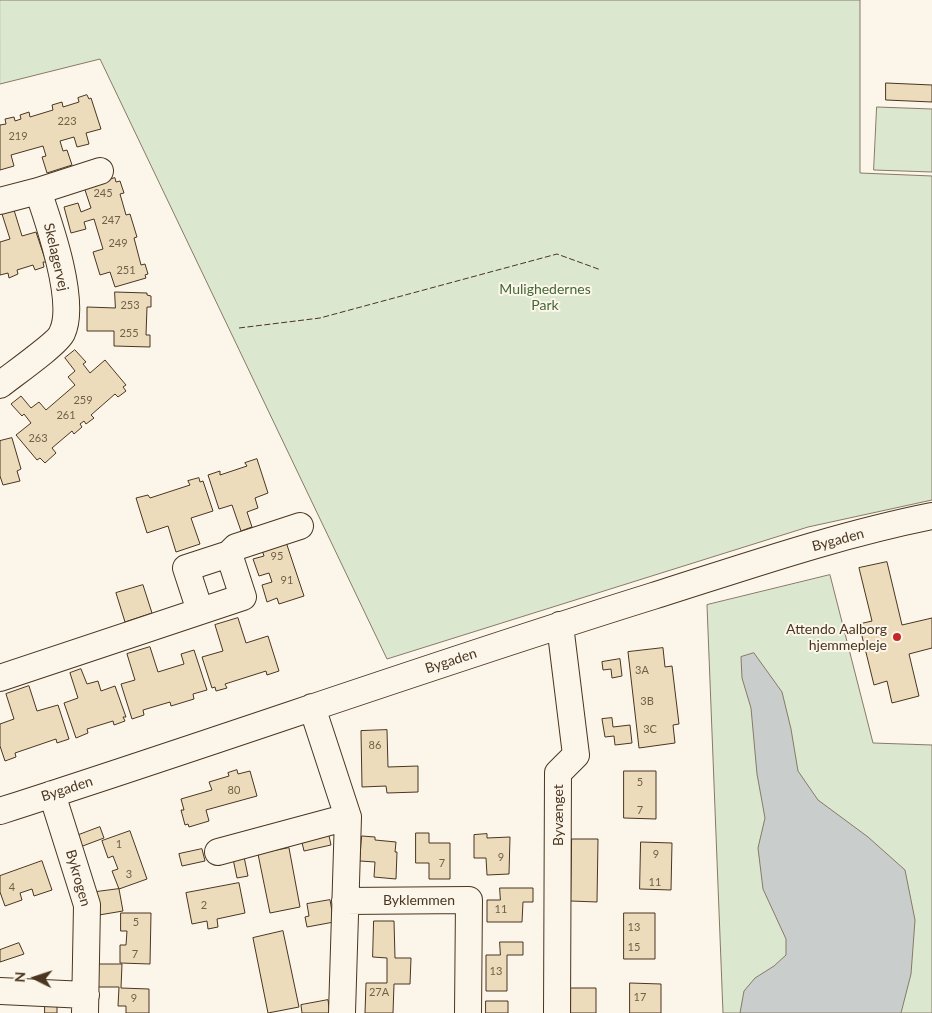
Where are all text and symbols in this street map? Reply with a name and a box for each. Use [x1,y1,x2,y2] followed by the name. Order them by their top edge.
[57,114,77,128] house number: 223
[8,129,28,143] house number: 219
[93,186,113,200] house number: 245
[101,213,121,227] house number: 247
[40,221,72,293] street label: Skelagervej
[108,236,128,250] house number: 249
[116,263,136,277] house number: 251
[499,281,591,314] park label: Mulighedernes Park
[120,298,140,312] house number: 253
[119,326,139,340] house number: 255
[73,393,93,407] house number: 259
[56,408,76,422] house number: 261
[28,431,48,445] house number: 263
[810,525,866,555] street label: Bygaden
[271,549,283,563] house number: 95
[281,573,293,587] house number: 91
[786,621,887,654] place label: Attendo Aalborg hjemmepleje
[891,631,903,643] marker: Attendo Aalborg hjemmepleje
[423,645,479,677] street label: Bygaden
[635,663,649,677] house number: 3A
[640,694,654,708] house number: 3B
[643,722,657,736] house number: 3C
[369,738,381,752] house number: 86
[39,773,95,805] street label: Bygaden
[637,775,643,789] house number: 5
[228,783,240,797] house number: 80
[550,784,566,846] street label: Byvænget
[637,803,643,817] house number: 7
[116,837,122,851] house number: 1
[653,847,659,861] house number: 9
[62,848,94,908] street label: Bykrogen
[498,850,504,864] house number: 9
[439,856,445,870] house number: 7
[126,867,132,881] house number: 3
[649,875,661,889] house number: 11
[9,880,15,894] house number: 4
[383,892,455,908] street label: Byklemmen
[201,898,207,912] house number: 2
[495,902,507,916] house number: 11
[133,915,139,929] house number: 5
[628,920,640,934] house number: 13
[628,940,640,954] house number: 15
[132,947,138,961] house number: 7
[10,953,60,1003] north arrow
[490,964,502,978] house number: 13
[11,971,28,983] text: N
[369,985,389,999] house number: 27A
[634,990,646,1004] house number: 17
[131,991,137,1005] house number: 9

